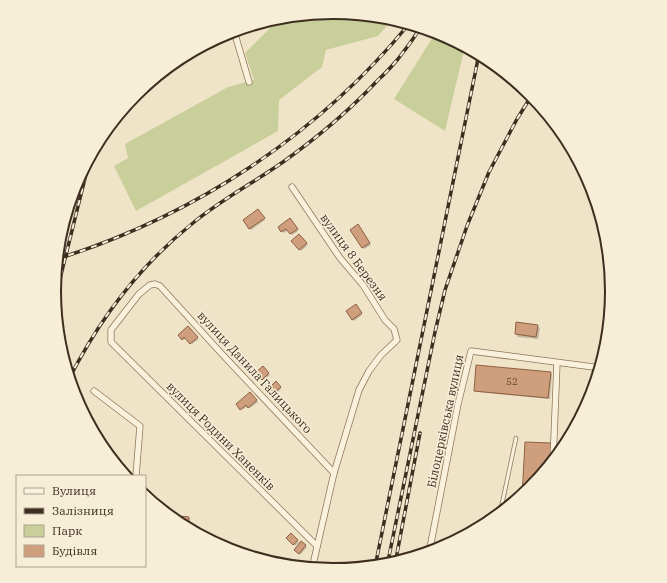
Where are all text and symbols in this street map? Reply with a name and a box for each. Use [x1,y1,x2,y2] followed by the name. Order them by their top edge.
[317,210,391,304] street label: вулиця 8 Березня
[194,308,316,436] street label: вулиця Данила Галицького
[424,353,467,489] street label: Білоцерківська вулиця
[506,375,518,388] house number: 52
[164,379,279,494] street label: вулиця Родини Ханенків
[16,475,146,567] legend
[52,483,96,498] text: Вулиця
[52,503,114,518] text: Залізниця
[52,523,82,538] text: Парк
[52,543,97,558] text: Будівля

